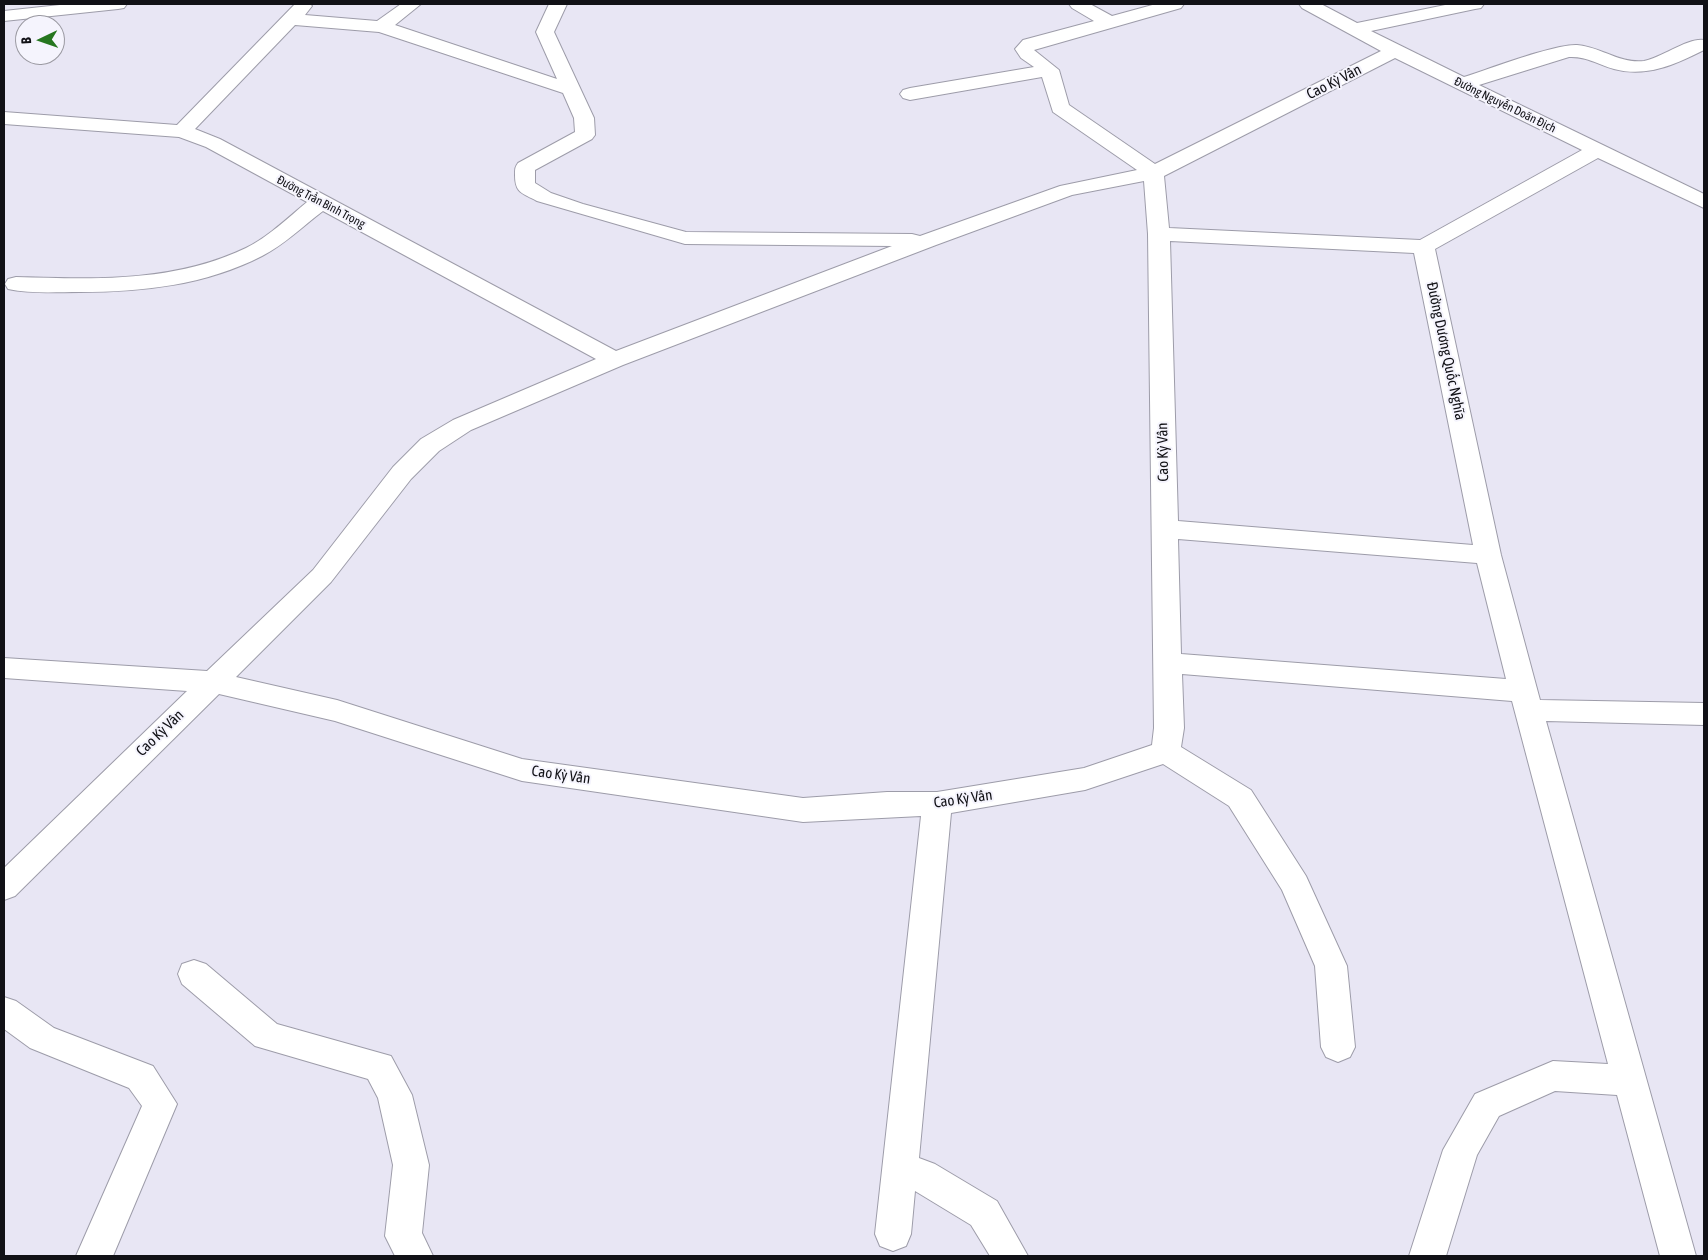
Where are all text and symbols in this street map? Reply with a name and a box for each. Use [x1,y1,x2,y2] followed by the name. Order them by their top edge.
[15,15,65,65] north arrow
[18,37,34,44] text: B
[1304,61,1364,103] street label: Cao Kỳ Vân
[1452,74,1558,136] street label: Đường Nguyễn Doãn Địch
[274,173,368,231] street label: Đường Trần Bình Trọng
[1423,280,1469,422] street label: Đường Dương Quốc Nghĩa
[1153,422,1173,482] street label: Cao Kỳ Vân
[132,706,188,760] street label: Cao Kỳ Vân
[530,762,592,788] street label: Cao Kỳ Vân
[932,786,994,812] street label: Cao Kỳ Vân

